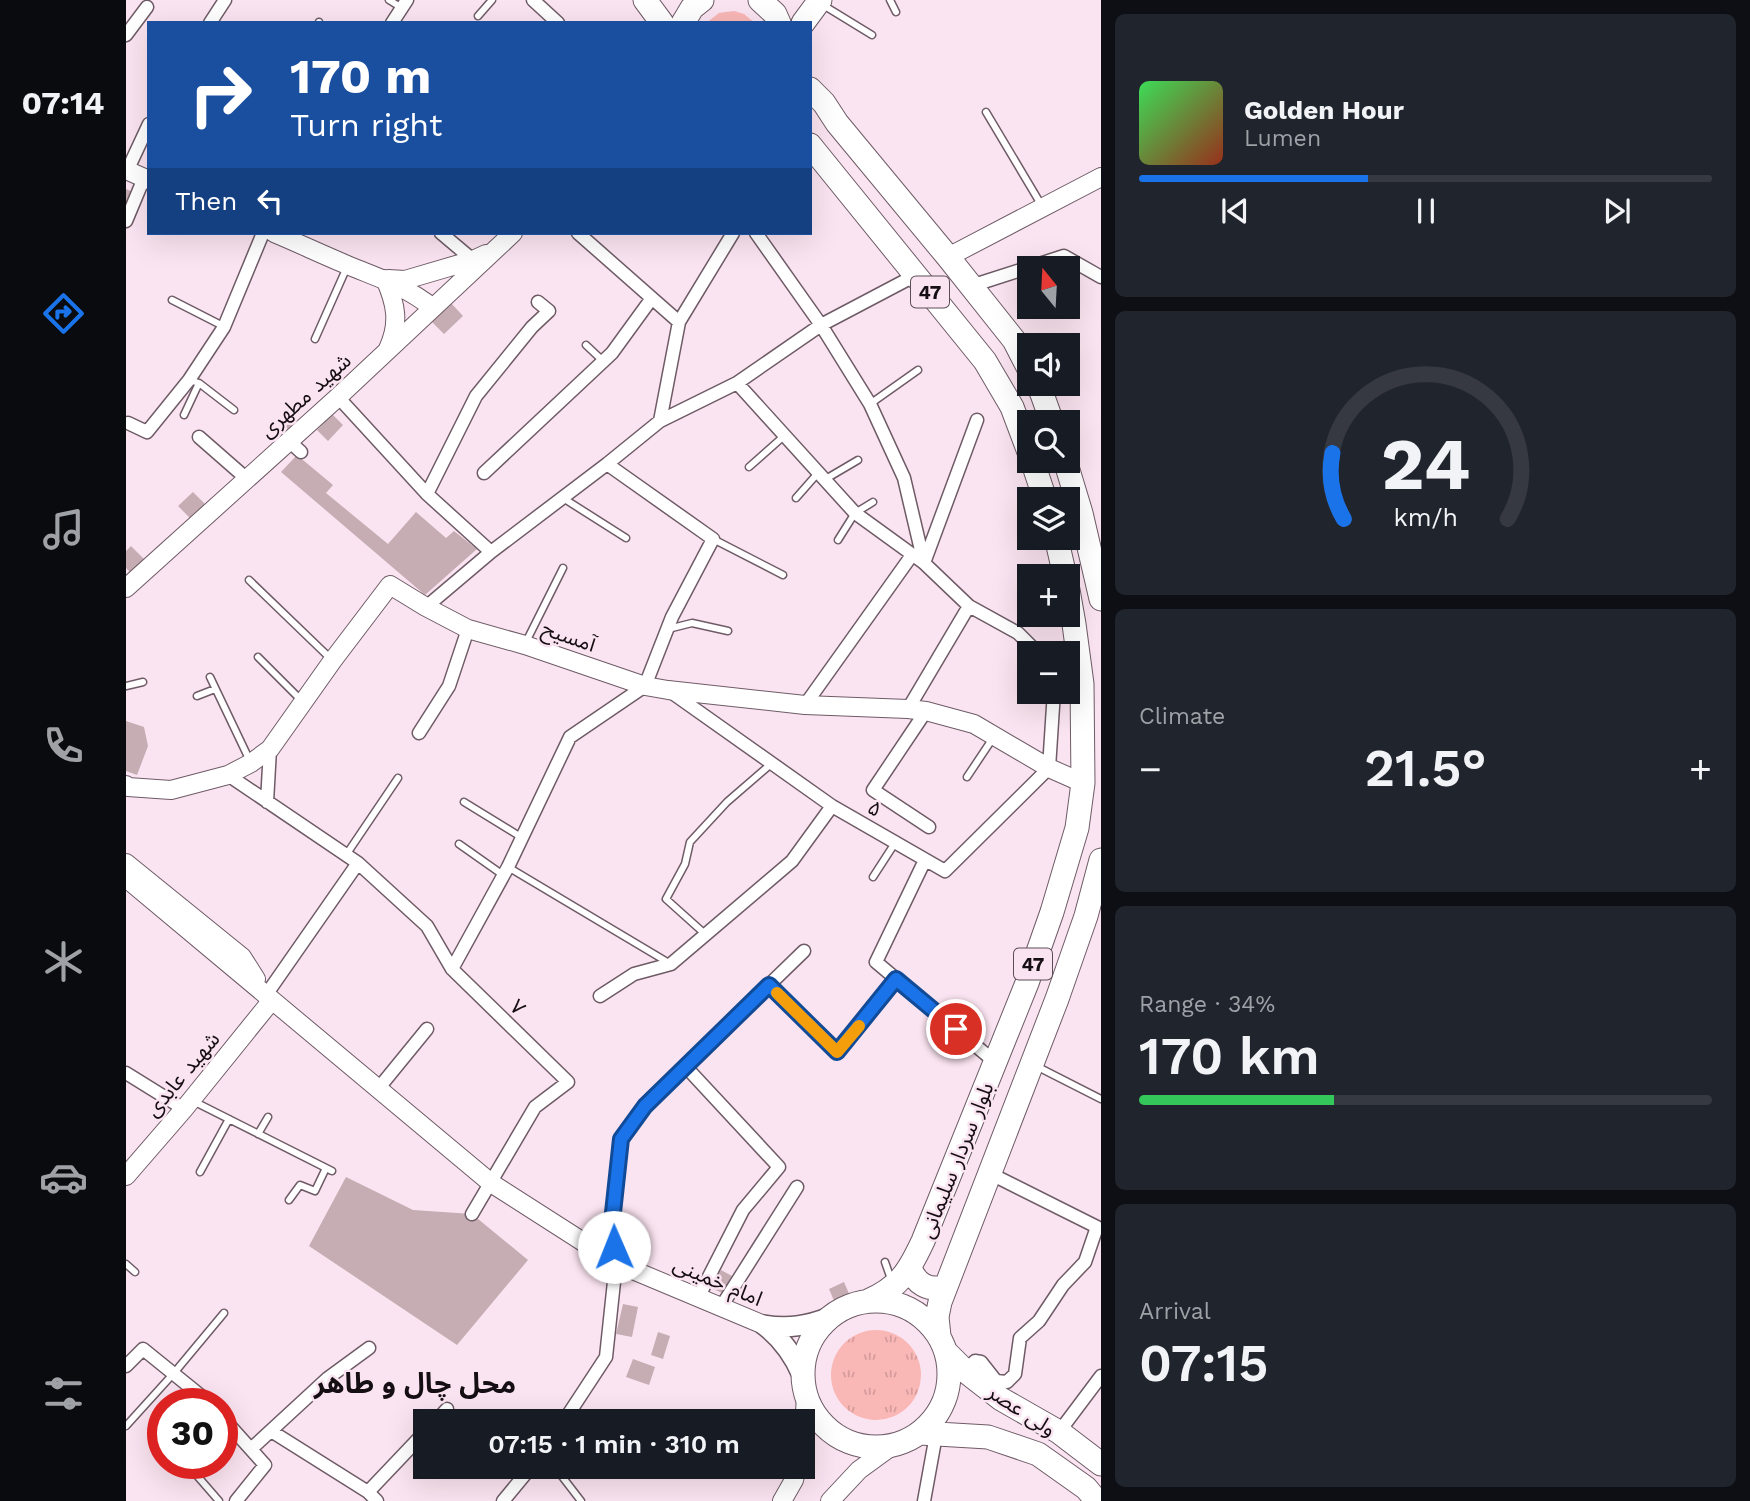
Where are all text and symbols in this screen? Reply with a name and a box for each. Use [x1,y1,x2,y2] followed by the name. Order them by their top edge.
[290,47,431,105] text: 170 m
[175,49,266,140] icon: right
[22,84,104,122] text: 07:14
[1244,95,1404,125] text: Golden Hour
[290,106,442,144] text: Turn right
[1244,125,1321,152] text: Lumen
[251,182,289,220] icon: left
[175,186,237,216] text: Then
[1216,192,1254,230] icon: previous
[1407,192,1445,230] icon: pause
[1598,192,1636,230] icon: next
[1017,256,1080,318] north arrow
[1017,256,1080,704] map controls
[911,276,949,308] road number: 47
[39,289,88,338] icon: directions
[1017,333,1080,396] button: sound
[254,348,356,442] street label: شهید مطهری
[1017,410,1080,473] button: search
[1381,422,1470,508] text: 24
[1017,487,1080,550] button: layers
[1393,503,1458,532] text: km/h
[39,505,88,554] icon: music
[1017,564,1080,627] button: +
[538,615,600,660] street label: آمسیح
[1017,641,1080,704] button: −
[1139,703,1225,730] text: Climate
[39,721,88,770] icon: phone
[1364,738,1487,799] text: 21.5°
[1139,747,1162,791] text: −
[1689,747,1712,791] text: +
[864,794,886,822] street label: ۵
[39,937,88,986] icon: climate
[1014,948,1052,980] road number: 47
[1139,991,1275,1018] text: Range · 34%
[505,994,531,1020] street label: ۷
[926,999,986,1059] pin
[937,1010,975,1048] icon: arrive
[1139,1026,1320,1087] text: 170 km
[139,1027,225,1121] street label: شهید عابدی
[913,1078,999,1242] street label: بلوار سردار سلیمانی
[39,1153,88,1202] icon: car
[577,1210,651,1284] position arrow
[668,1251,766,1315] street label: امام خمینی
[1139,1298,1211,1325] text: Arrival
[1139,1333,1268,1394] text: 07:15
[313,1367,516,1401] district label: محل چال و طاهر
[39,1369,88,1418] icon: filters
[982,1378,1061,1441] street label: ولی عصر
[147,1388,238,1479] speed limit sign: 30
[488,1429,740,1459] text: 07:15 · 1 min · 310 m

